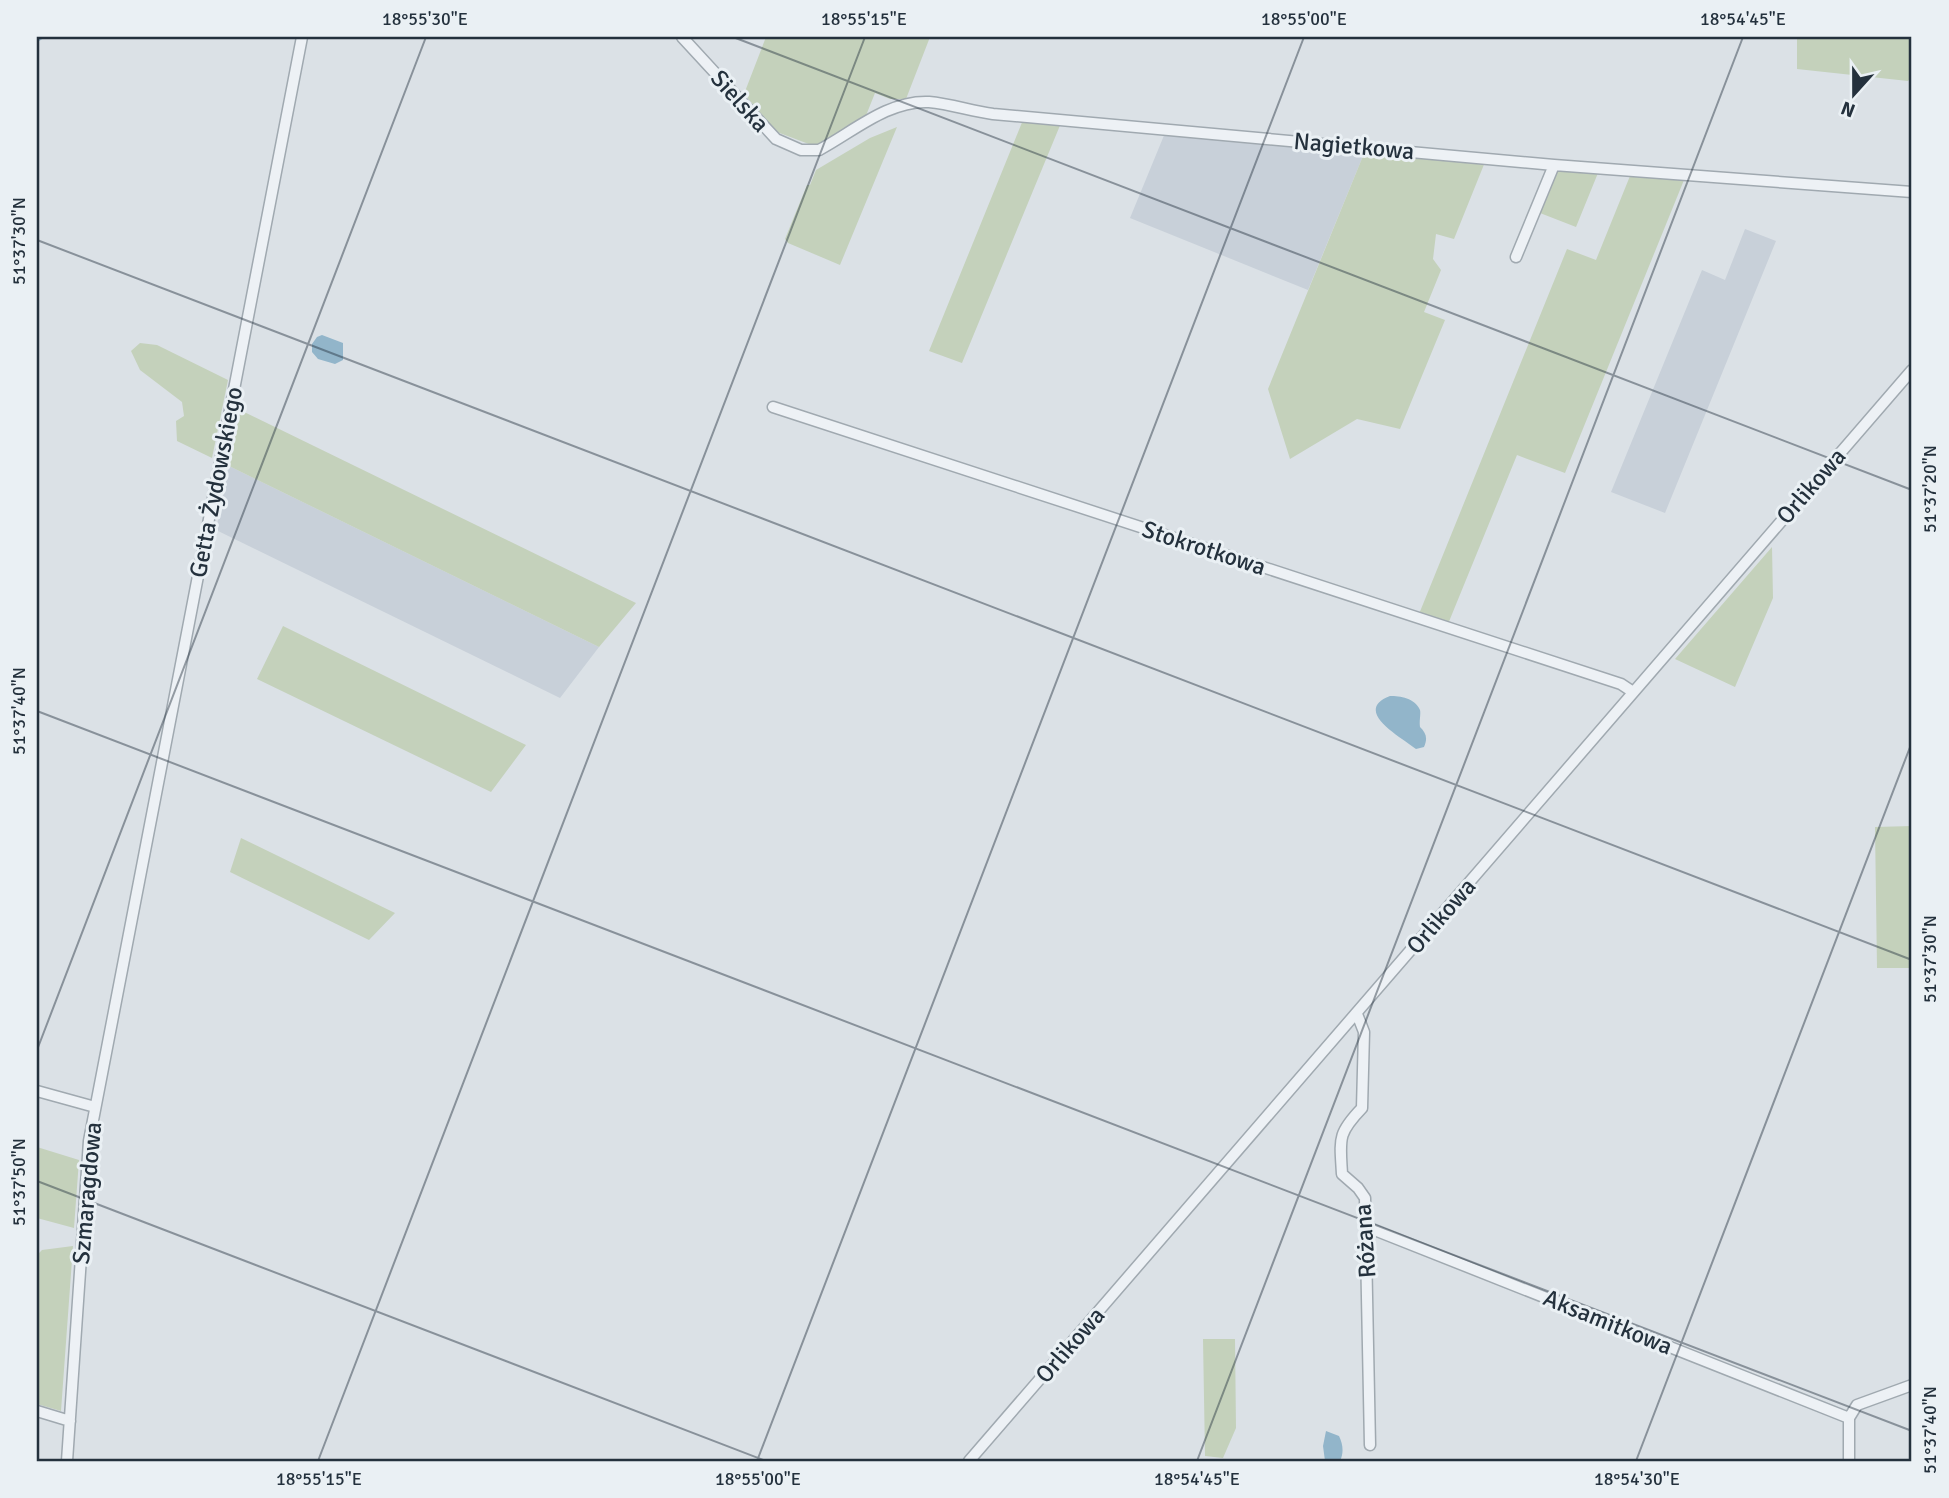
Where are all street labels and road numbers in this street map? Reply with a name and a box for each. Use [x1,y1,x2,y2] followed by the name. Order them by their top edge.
[704,64,776,138] street label: Sielska
[1292,126,1416,166] street label: Nagietkowa
[183,384,249,580] street label: Getta Żydowskiego
[1770,442,1852,530] street label: Orlikowa
[1138,514,1270,582] street label: Stokrotkowa
[1400,872,1482,960] street label: Orlikowa
[66,1121,108,1265] street label: Szmaragdowa
[1347,1203,1383,1279] street label: Różana
[1539,1283,1677,1361] street label: Aksamitkowa
[1029,1301,1111,1389] street label: Orlikowa

